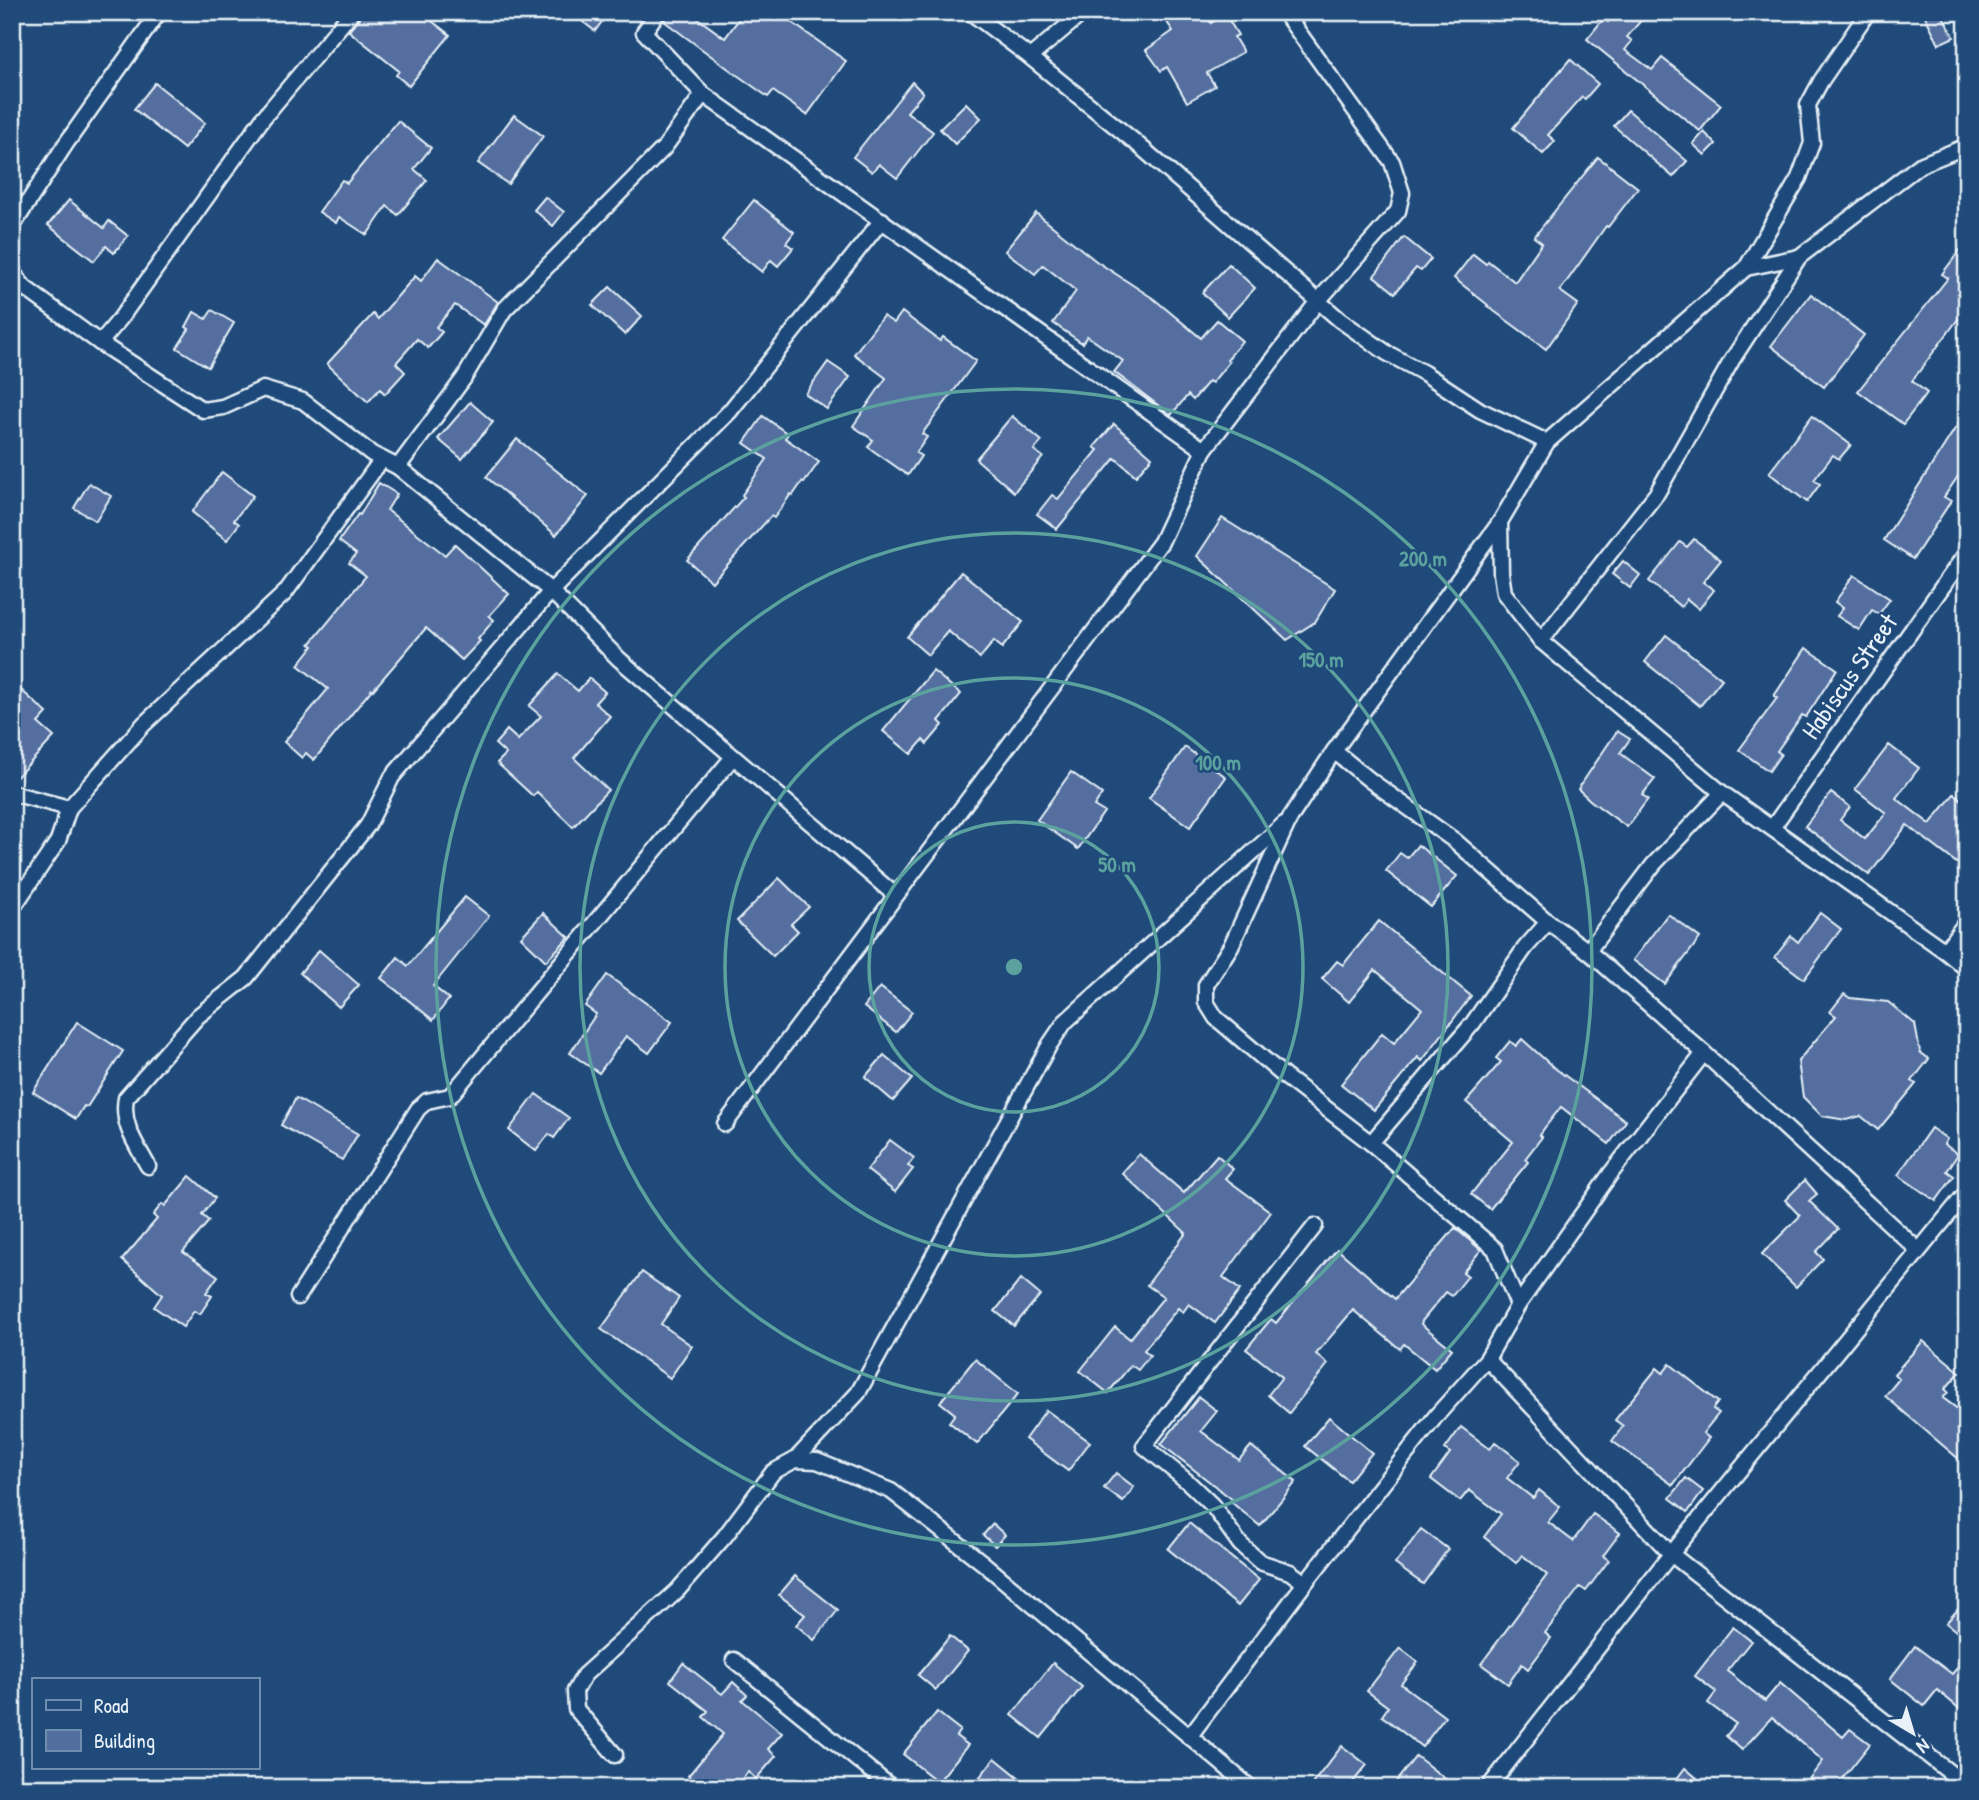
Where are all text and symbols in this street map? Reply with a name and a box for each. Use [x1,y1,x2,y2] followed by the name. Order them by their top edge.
[1399,544,1447,573] text: 200 m
[1793,605,1906,746] street label: Habiscus Street
[1298,645,1344,674] text: 150 m
[1195,748,1241,777] text: 100 m
[1098,850,1136,879] text: 50 m
[1002,955,1026,979] centre of rings
[32,1678,259,1769] legend
[94,1691,128,1720] text: Road
[1878,1699,1948,1769] north arrow
[94,1726,155,1755] text: Building
[1911,1733,1935,1760] text: N

